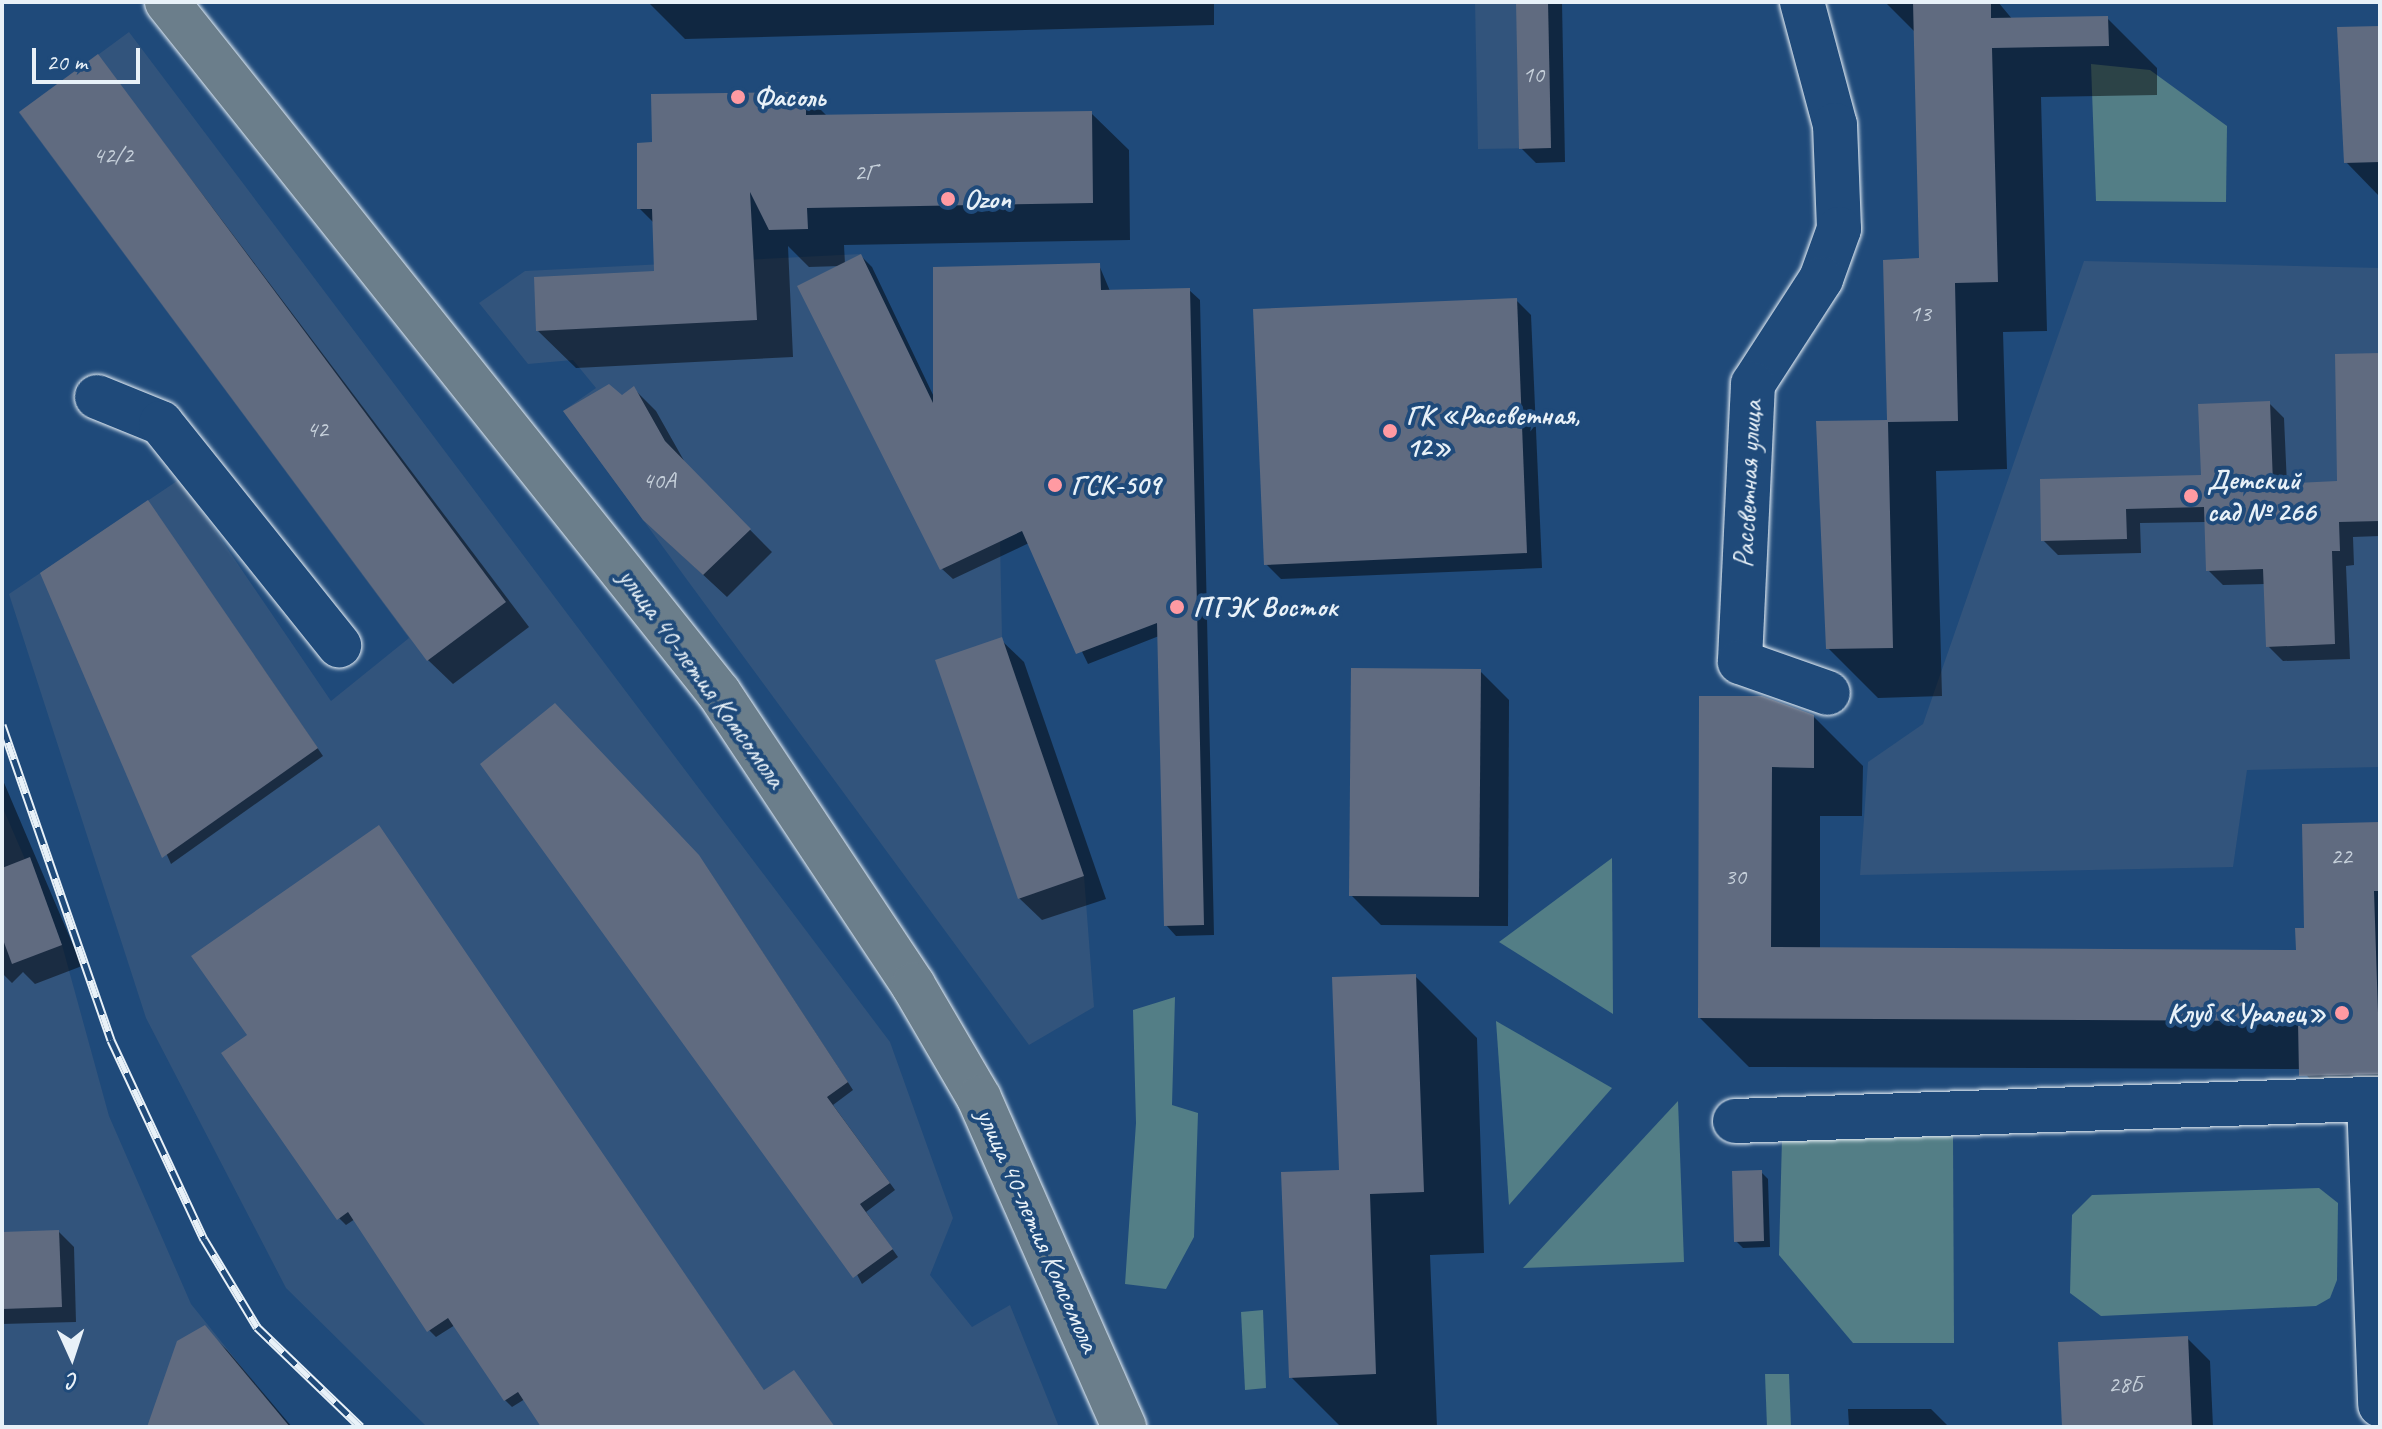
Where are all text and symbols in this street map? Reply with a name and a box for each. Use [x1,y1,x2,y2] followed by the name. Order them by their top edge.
[36,32,144,82] scale bar
[46,47,87,77] text: 20 m
[1522,61,1544,89] house number: 10
[754,80,825,114] place label: Фасоль
[729,88,747,106] marker: Фасоль
[93,142,133,170] house number: 42/2
[854,159,876,187] house number: 2Г
[964,182,1011,216] place label: Ozon
[939,190,957,208] marker: Ozon
[1909,300,1931,328] house number: 13
[1406,398,1580,464] place label: ГК «Рассветная, 12»
[1727,399,1769,569] street label: Рассветная улица
[306,416,328,444] house number: 42
[1381,422,1399,440] marker: ГК «Рассветная, 12»
[2207,463,2315,529] place label: Детский сад № 266
[642,467,676,495] house number: 40А
[1071,468,1160,502] place label: ГСК-509
[1046,476,1064,494] marker: ГСК-509
[2182,487,2200,505] marker: Детский сад № 266
[611,562,793,794] street label: улица 40-летия Комсомола
[1193,590,1338,624] place label: ПГЭК Восток
[1168,598,1186,616] marker: ПГЭК Восток
[2330,843,2352,871] house number: 22
[1724,863,1746,891] house number: 30
[2167,996,2326,1030] place label: Клуб «Уралец»
[2333,1004,2351,1022] marker: Клуб «Уралец»
[969,1103,1107,1357] street label: улица 40-летия Комсомола
[32,1317,112,1397] north arrow
[67,1367,79,1395] text: С
[2108,1371,2142,1399] house number: 28Б

